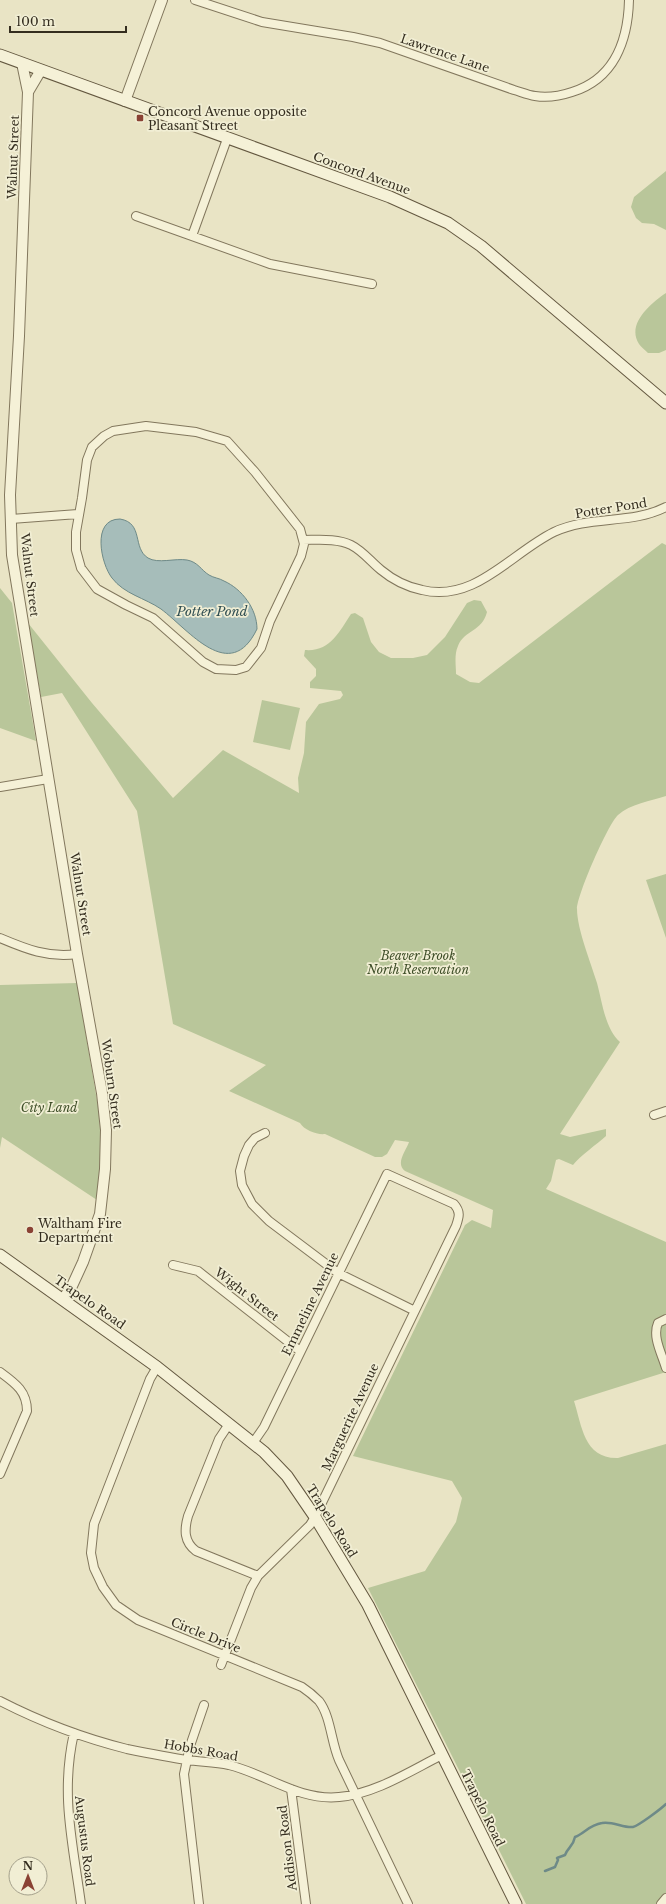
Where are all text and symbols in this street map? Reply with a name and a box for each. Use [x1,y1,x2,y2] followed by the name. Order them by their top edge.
[10,8,126,34] scale bar
[16,14,55,29] text: 100 m
[398,31,492,75] street label: Lawrence Lane
[148,104,307,133] place label: Concord Avenue opposite Pleasant Street
[135,113,145,123] marker: Concord Avenue opposite Pleasant Street
[4,114,22,200] street label: Walnut Street
[311,148,413,198] street label: Concord Avenue
[574,495,648,521] street label: Potter Pond
[17,531,43,618] street label: Walnut Street
[175,603,248,620] water label: Potter Pond
[67,850,95,937] street label: Walnut Street
[366,948,469,977] park label: Beaver Brook North Reservation
[98,1037,126,1130] street label: Woburn Street
[21,1100,78,1115] park label: City Land
[37,1216,122,1245] place label: Waltham Fire Department
[25,1225,35,1235] marker: Waltham Fire Department
[278,1250,342,1358] street label: Emmeline Avenue
[211,1264,283,1324] street label: Wight Street
[52,1272,128,1332] street label: Trapelo Road
[318,1361,382,1473] street label: Marguerite Avenue
[304,1482,360,1560] street label: Trapelo Road
[169,1614,243,1656] street label: Circle Drive
[163,1736,239,1764] street label: Hobbs Road
[458,1767,508,1849] street label: Trapelo Road
[72,1794,98,1887] street label: Augustus Road
[274,1804,300,1893] street label: Addison Road
[8,1856,48,1896] north arrow
[23,1859,34,1873] text: N

